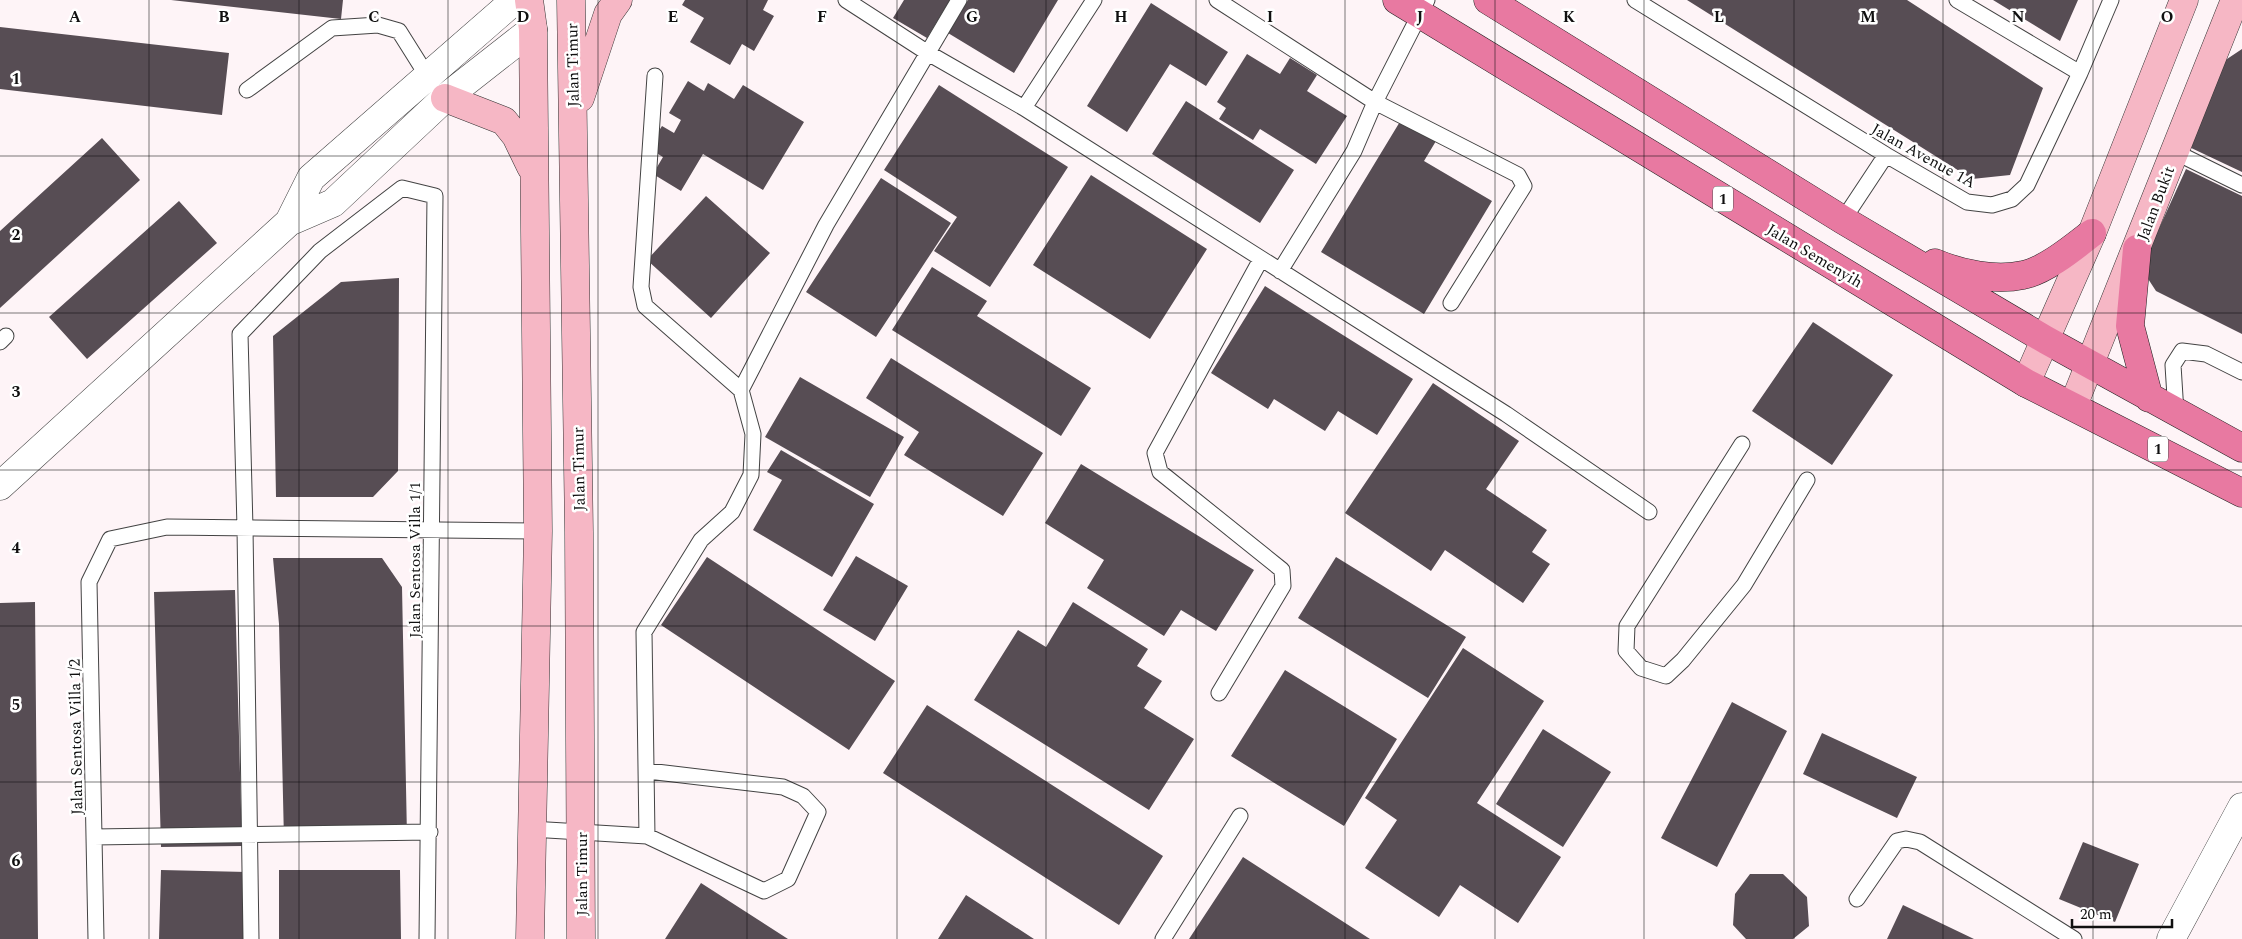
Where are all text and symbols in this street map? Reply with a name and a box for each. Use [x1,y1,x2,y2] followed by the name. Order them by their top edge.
[69,5,82,29] text: A
[218,5,230,29] text: B
[368,5,380,29] text: C
[517,5,530,29] text: D
[668,5,678,29] text: E
[817,5,827,29] text: F
[966,5,978,29] text: G
[1114,5,1128,29] text: H
[1267,5,1273,29] text: I
[1417,5,1424,29] text: J
[1563,5,1576,29] text: K
[1714,5,1724,29] text: L
[1860,5,1876,29] text: M
[2011,5,2025,29] text: N
[2161,5,2173,29] text: O
[560,23,586,107] street label: Jalan Timur
[12,67,20,91] text: 1
[1867,117,1980,195] street label: Jalan Avenue 1A
[2131,162,2181,244] street label: Jalan Bukit
[1713,186,1733,212] road number: 1
[1762,218,1867,294] street label: Jalan Semenyih
[12,223,21,247] text: 2
[12,380,21,404] text: 3
[566,427,592,511] street label: Jalan Timur
[2148,436,2168,462] road number: 1
[403,482,427,638] street label: Jalan Sentosa Villa 1/1
[12,536,21,560] text: 4
[63,659,89,815] street label: Jalan Sentosa Villa 1/2
[12,693,20,717] text: 5
[570,832,594,916] street label: Jalan Timur
[12,849,21,873] text: 6
[2072,896,2172,928] scale bar
[2080,903,2112,926] text: 20 m

